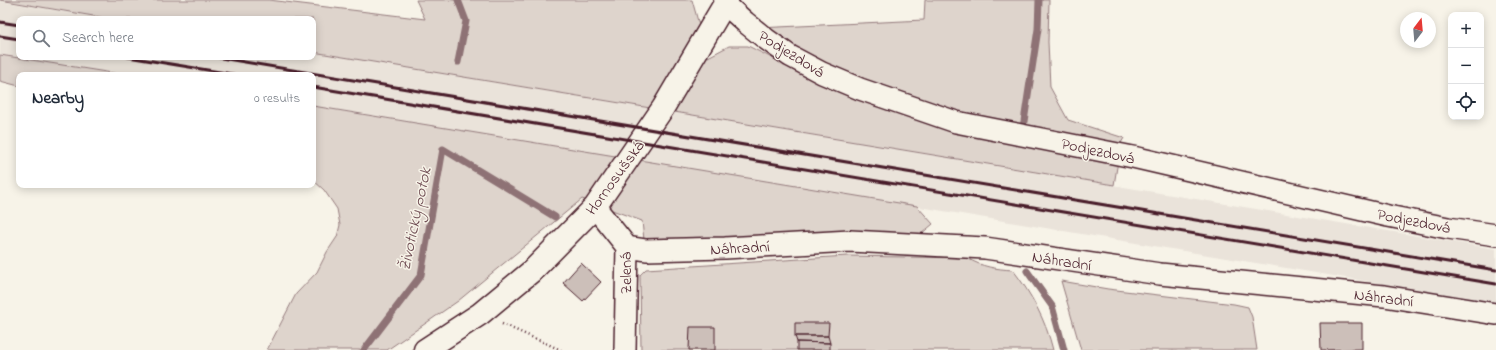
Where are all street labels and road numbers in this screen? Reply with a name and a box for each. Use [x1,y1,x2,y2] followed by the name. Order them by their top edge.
[753,25,829,85] street label: Podjezdová
[1059,132,1136,171] street label: Podjezdová
[580,136,651,221] street label: Hornosušská
[1375,203,1452,241] street label: Podjezdová
[710,235,771,263] street label: Náhradní
[1030,245,1093,279] street label: Náhradní
[615,252,639,294] street label: Zelená
[1353,283,1415,315] street label: Náhradní

